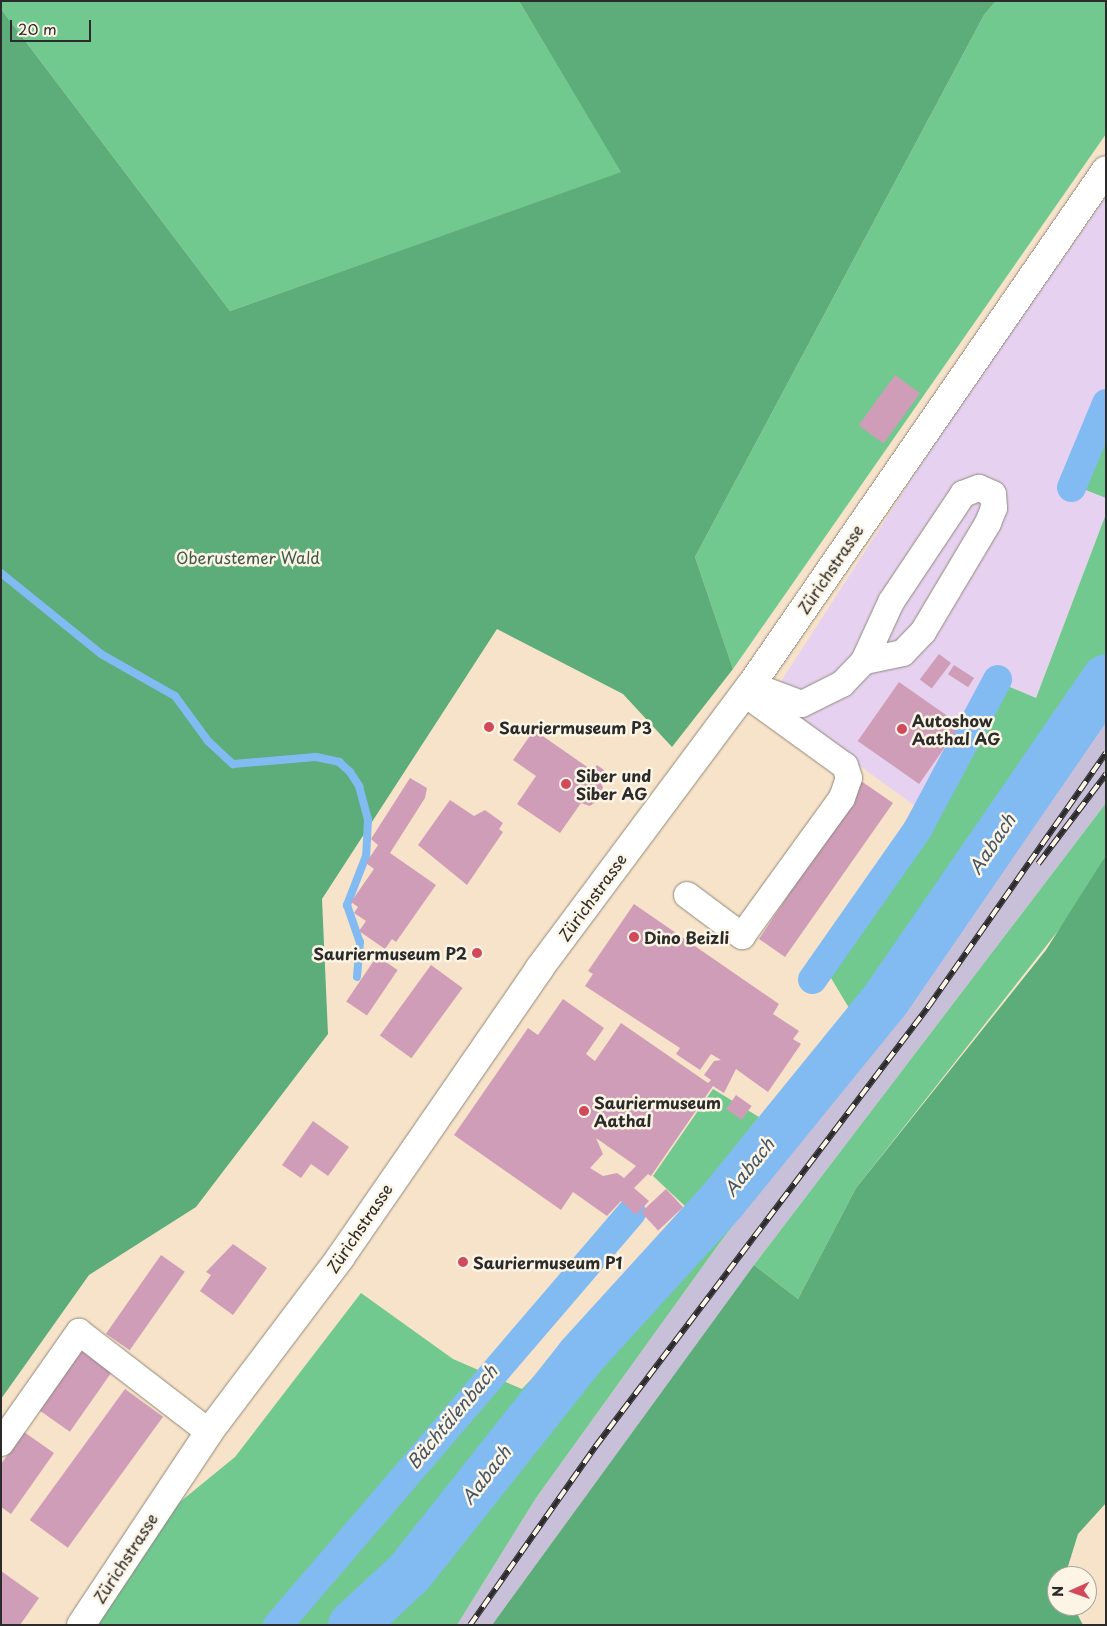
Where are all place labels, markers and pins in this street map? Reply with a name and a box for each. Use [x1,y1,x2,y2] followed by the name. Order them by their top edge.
[912,710,1000,748] place label: Autoshow Aathal AG
[499,717,652,737] place label: Sauriermuseum P3
[483,721,495,733] marker: Sauriermuseum P3
[896,723,908,735] marker: Autoshow Aathal AG
[576,765,652,803] place label: Siber und Siber AG
[560,778,572,790] marker: Siber und Siber AG
[644,927,730,947] place label: Dino Beizli
[628,931,640,943] marker: Dino Beizli
[313,943,467,963] place label: Sauriermuseum P2
[471,947,483,959] marker: Sauriermuseum P2
[594,1092,721,1130] place label: Sauriermuseum Aathal
[578,1105,590,1117] marker: Sauriermuseum Aathal
[473,1252,622,1272] place label: Sauriermuseum P1
[457,1256,469,1268] marker: Sauriermuseum P1

